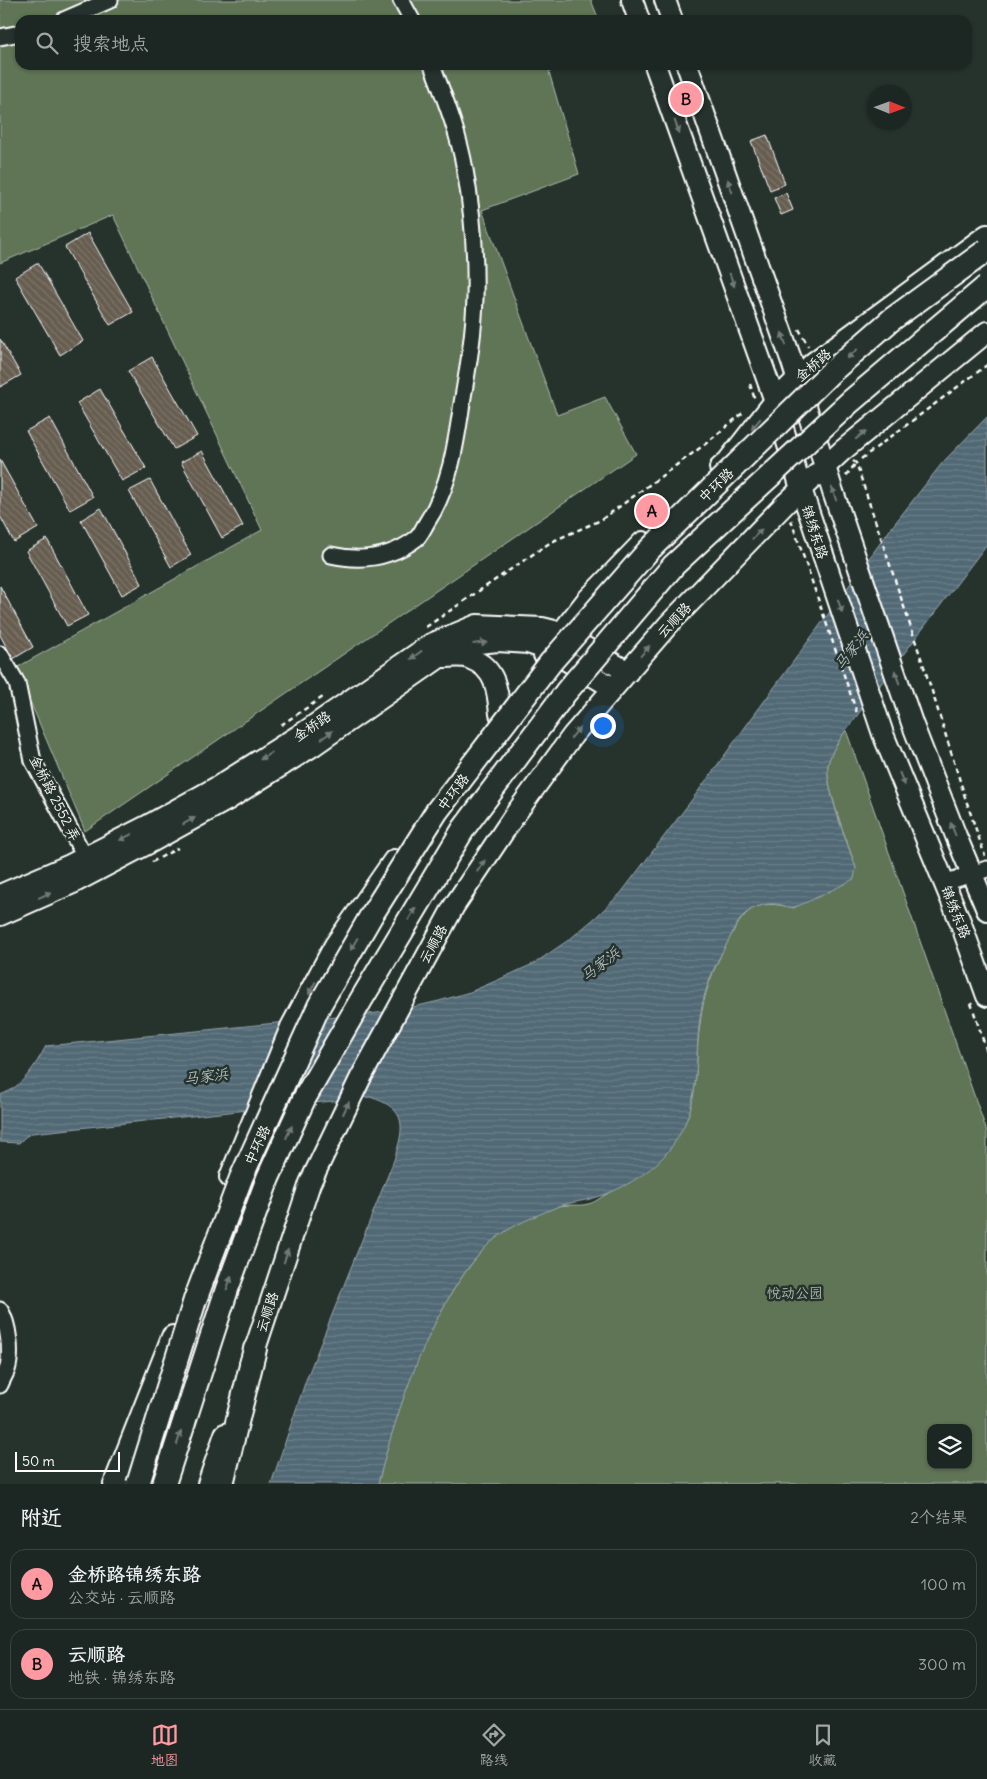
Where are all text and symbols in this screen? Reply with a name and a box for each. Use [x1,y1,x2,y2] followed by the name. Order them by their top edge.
[15,15,972,70] search box
[33,29,61,57] icon: search
[73,31,149,55] text: 搜索地点
[670,80,702,118] pin: B
[867,85,912,130] north arrow
[674,120,681,135] one-way arrow
[726,178,733,193] one-way arrow
[729,273,736,288] one-way arrow
[780,331,788,346] one-way arrow
[791,345,835,385] street label: 金桥路
[845,349,858,360] one-way arrow
[750,417,761,430] one-way arrow
[855,429,867,441] one-way arrow
[695,464,737,506] street label: 中环路
[829,486,837,501] one-way arrow
[636,492,668,530] pin: A
[798,503,832,561] street label: 锦绣东路
[751,528,763,540] one-way arrow
[837,598,844,613] one-way arrow
[653,599,695,641] street label: 云顺路
[830,626,873,674] water label: 马家浜
[472,639,488,647] one-way arrow
[639,646,651,658] one-way arrow
[409,650,422,660] one-way arrow
[892,669,900,684] one-way arrow
[290,707,334,745] street label: 金桥路
[590,713,616,739] your location
[569,727,580,740] one-way arrow
[320,730,334,740] one-way arrow
[260,751,273,760] one-way arrow
[26,752,84,844] street label: 金桥路 2552 弄
[433,770,473,814] street label: 中环路
[898,772,906,786] one-way arrow
[183,817,196,826] one-way arrow
[949,821,957,836] one-way arrow
[118,833,133,841] one-way arrow
[476,859,486,873] one-way arrow
[937,883,975,941] street label: 锦绣东路
[38,891,52,899] one-way arrow
[407,908,416,921] one-way arrow
[415,921,451,967] street label: 云顺路
[350,938,359,951] one-way arrow
[576,942,624,985] water label: 马家浜
[308,980,316,995] one-way arrow
[183,1064,230,1088] water label: 马家浜
[342,1101,350,1115] one-way arrow
[240,1122,274,1168] street label: 中环路
[286,1125,294,1139] one-way arrow
[283,1248,290,1263] one-way arrow
[225,1275,233,1290] one-way arrow
[767,1284,823,1302] park label: 悦动公园
[252,1289,282,1335] street label: 云顺路
[927,1424,972,1469] map controls
[927,1424,972,1469] button: layers
[176,1430,184,1445] one-way arrow
[15,1449,120,1472] scale bar
[22,1452,55,1470] text: 50 m
[20,1504,62,1531] text: 附近
[910,1507,967,1527] text: 2个结果
[68,1562,201,1586] text: 金桥路锦绣东路
[32,1574,42,1594] text: A
[921,1574,966,1594] text: 100 m
[68,1587,175,1607] text: 公交站 · 云顺路
[68,1642,125,1666] text: 云顺路
[32,1654,42,1674] text: B
[918,1654,966,1674] text: 300 m
[68,1667,175,1687] text: 地铁 · 锦绣东路
[151,1721,179,1769] tab: 地图
[480,1721,508,1769] tab: 路线
[809,1721,837,1769] tab: 收藏

